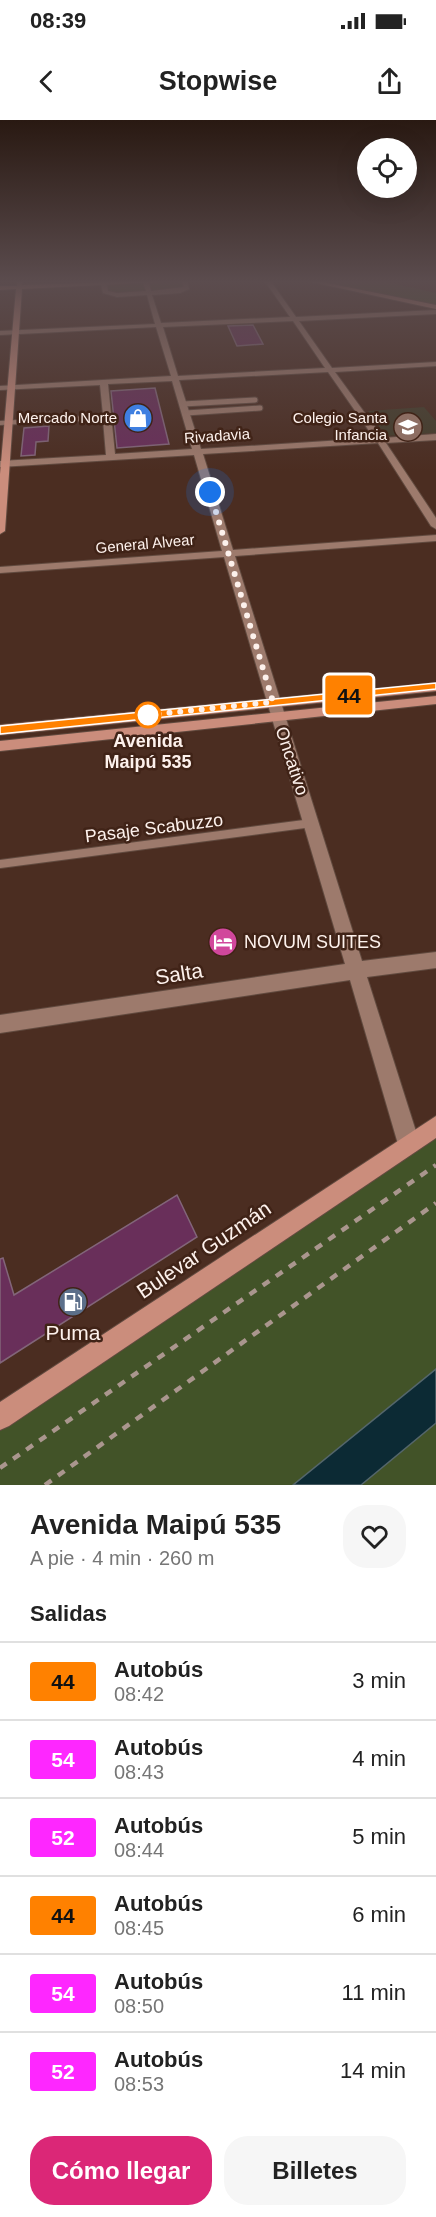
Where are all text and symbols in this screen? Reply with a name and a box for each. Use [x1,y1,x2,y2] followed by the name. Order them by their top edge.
[30,8,86,33] text: 08:39
[30,65,63,98] icon: back
[373,65,406,98] icon: share
[159,66,277,96] text: Stopwise
[357,138,417,198] map controls
[357,138,417,198] button: locate
[122,402,154,434] shop icon: Mercado Norte
[18,409,117,426] place label: Mercado Norte
[293,409,388,443] place label: Colegio Santa Infancia
[392,411,424,443] school or university icon: Colegio Santa Infancia
[184,425,251,446] street label: Rivadavia
[195,477,225,507] your location
[95,531,195,556] street label: General Alvear
[322,676,376,714] line badge: 44
[337,684,361,707] text: 44
[135,702,161,728] marker: Avenida Maipú 535
[272,724,312,798] street label: Oncativo
[104,731,192,772] place label: Avenida Maipú 535
[84,810,224,846] street label: Pasaje Scabuzzo
[207,926,239,958] hotel icon: NOVUM SUITES
[244,932,381,952] place label: NOVUM SUITES
[153,958,205,989] street label: Salta
[132,1196,275,1303] street label: Bulevar Guzmán
[57,1286,89,1318] fuel station icon: Puma
[46,1321,101,1344] place label: Puma
[343,1505,406,1568] button: heart
[30,1509,281,1540] text: Avenida Maipú 535
[30,1547,215,1569] text: A pie · 4 min · 260 m
[30,1601,107,1626] text: Salidas
[114,1657,203,1682] text: Autobús
[352,1668,406,1693] text: 3 min
[51,1670,75,1693] text: 44
[114,1683,164,1705] text: 08:42
[114,1735,203,1760] text: Autobús
[352,1746,406,1771] text: 4 min
[51,1748,75,1771] text: 54
[114,1761,164,1783] text: 08:43
[114,1813,203,1838] text: Autobús
[352,1824,406,1849] text: 5 min
[51,1826,75,1849] text: 52
[114,1839,164,1861] text: 08:44
[114,1891,203,1916] text: Autobús
[352,1902,406,1927] text: 6 min
[51,1904,75,1927] text: 44
[114,1917,164,1939] text: 08:45
[114,1969,203,1994] text: Autobús
[342,1980,406,2005] text: 11 min
[51,1982,75,2005] text: 54
[114,1995,164,2017] text: 08:50
[114,2047,203,2072] text: Autobús
[340,2058,406,2083] text: 14 min
[51,2060,75,2083] text: 52
[114,2073,164,2095] text: 08:53
[30,2136,212,2205] button: Cómo llegar
[224,2136,406,2205] button: Billetes

